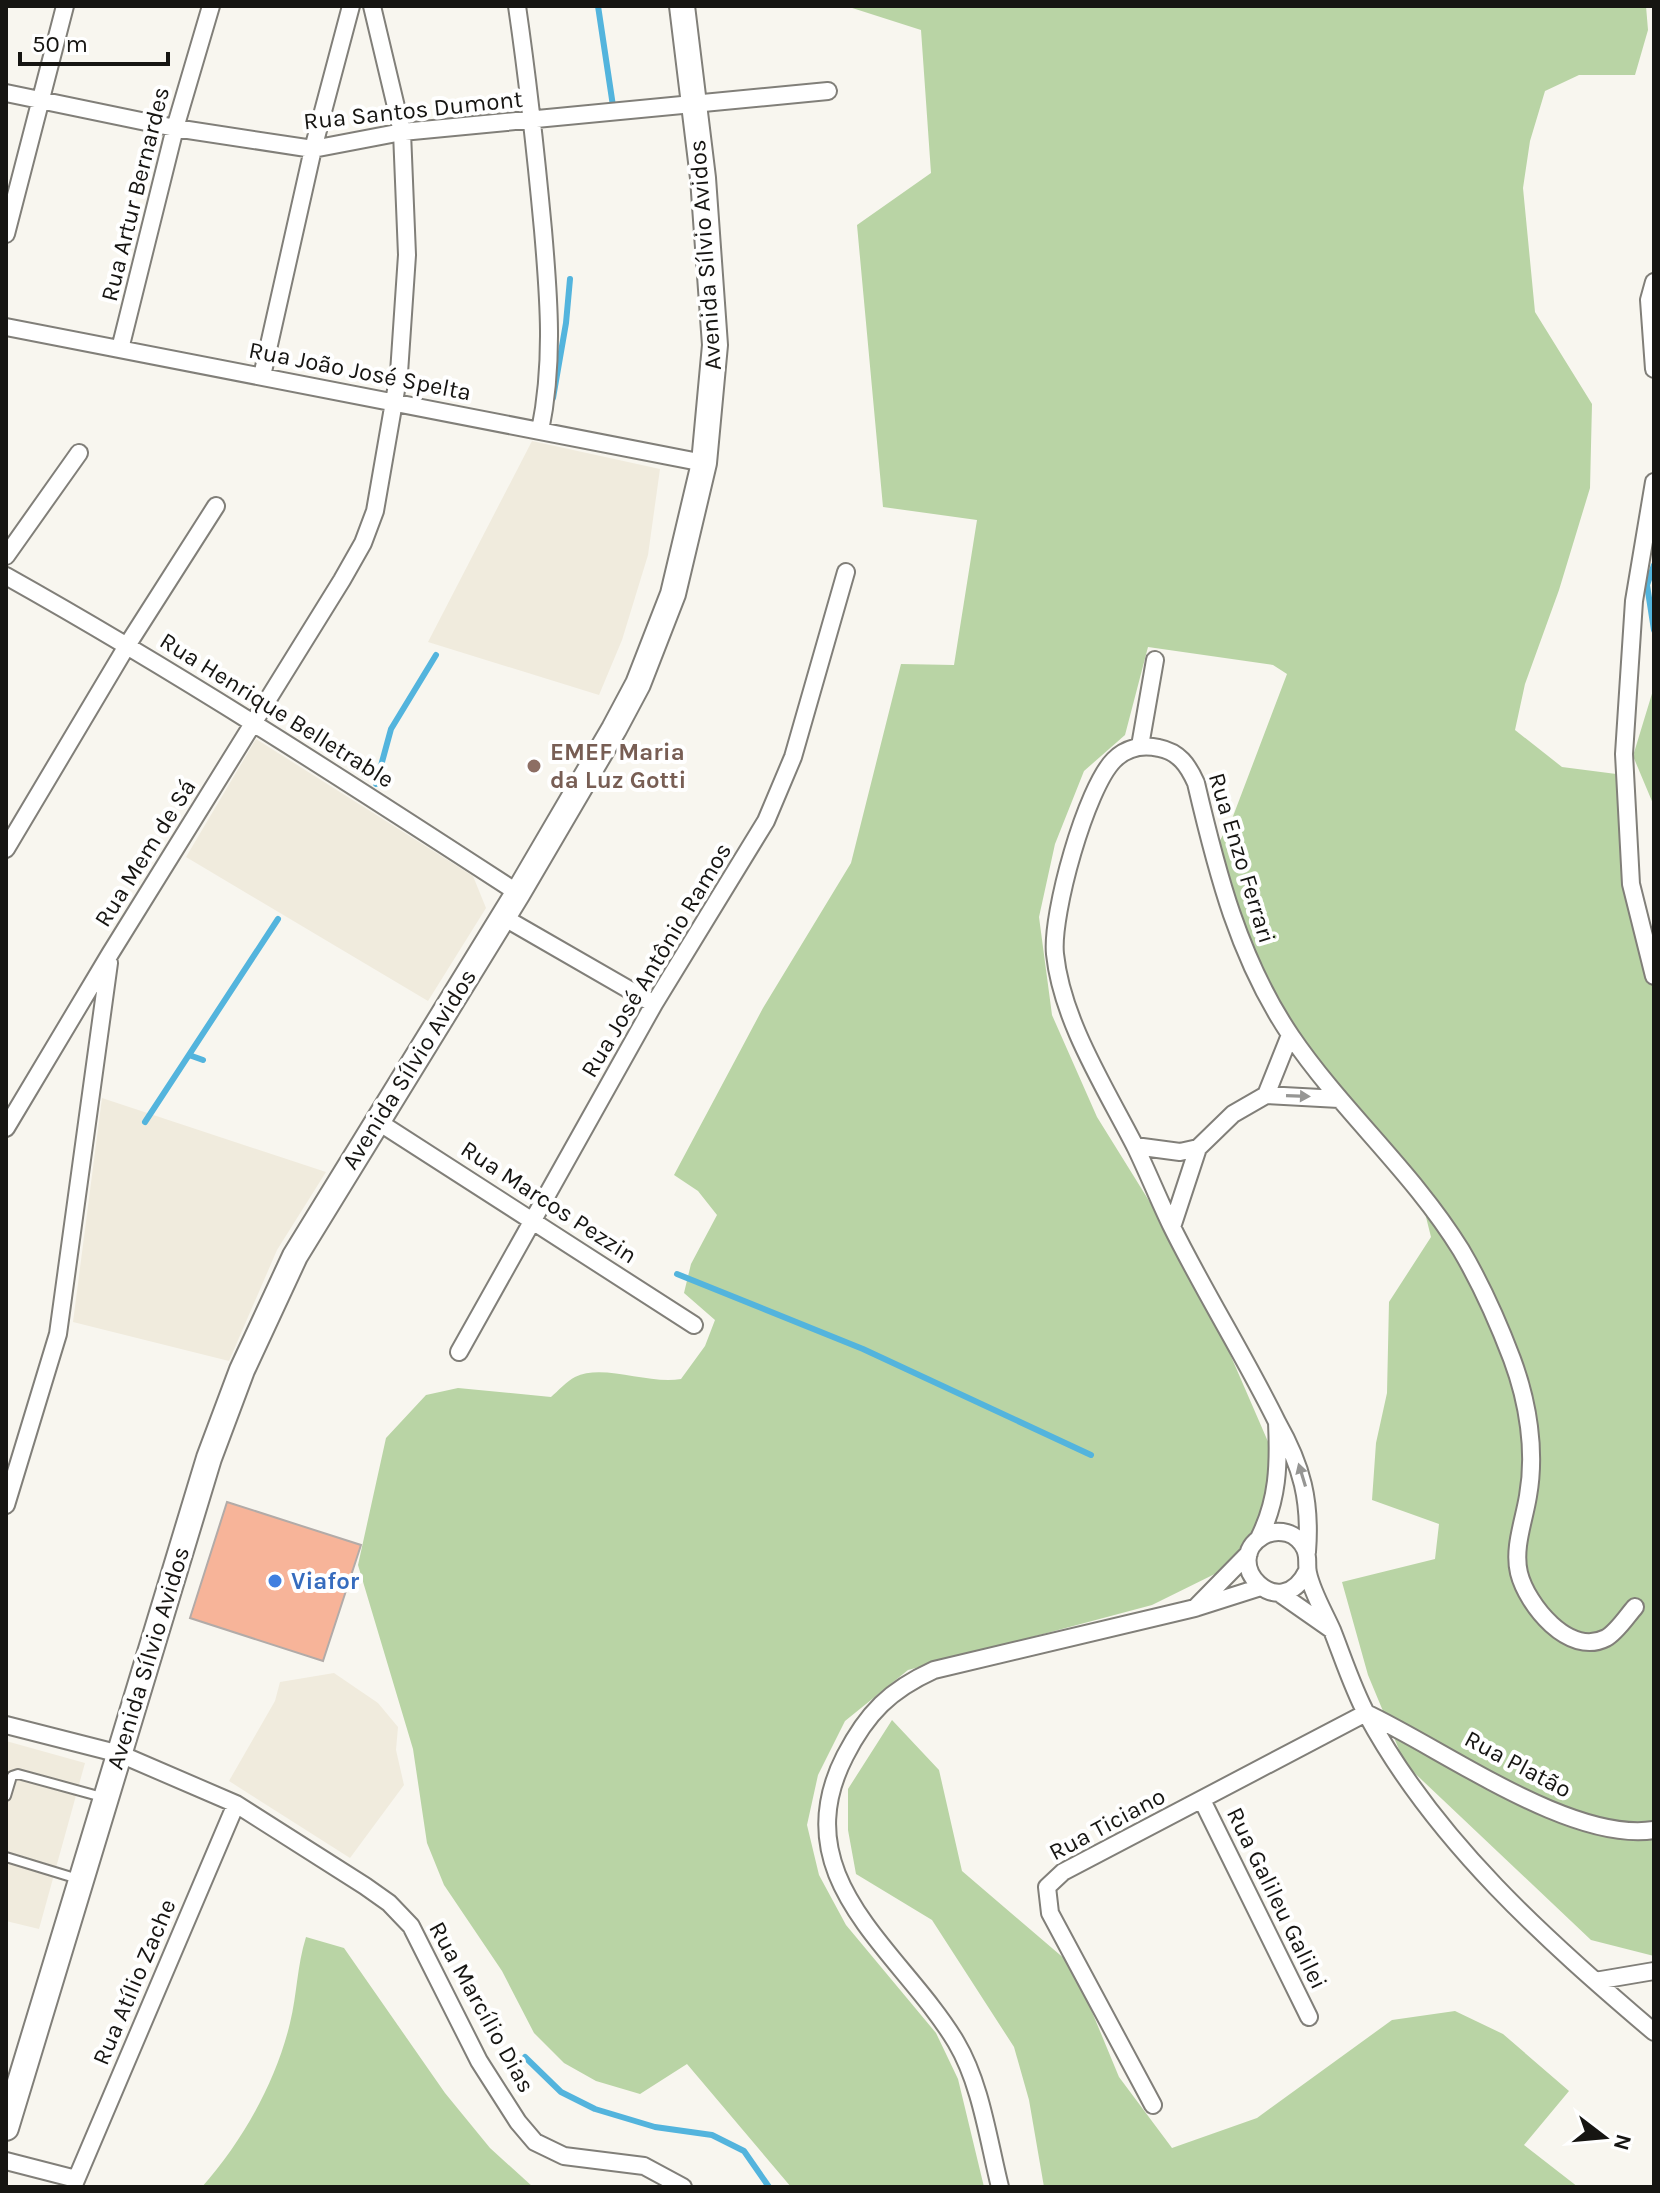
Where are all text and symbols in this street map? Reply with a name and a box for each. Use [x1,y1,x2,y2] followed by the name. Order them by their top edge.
[20,16,168,66] scale bar
[32,30,88,58] text: 50 m
[95,84,175,304] street label: Rua Artur Bernardes
[302,85,524,135] street label: Rua Santos Dumont
[683,139,727,371] street label: Avenida Sílvio Avidos
[246,336,474,406] street label: Rua João José Spelta
[155,626,399,794] street label: Rua Henrique Belletrable
[550,738,686,794] place label: EMEF Maria da Luz Gotti
[525,757,543,775] marker: EMEF Maria da Luz Gotti
[1203,769,1281,947] street label: Rua Enzo Ferrari
[88,774,202,932] street label: Rua Mem de Sá
[575,838,737,1082] street label: Rua José Antônio Ramos
[336,964,482,1174] street label: Avenida Sílvio Avidos
[1286,1090,1311,1103] one-way arrow
[456,1135,642,1269] street label: Rua Marcos Pezzin
[1295,1462,1308,1486] one-way arrow
[101,1543,195,1773] street label: Avenida Sílvio Avidos
[291,1567,360,1595] place label: Viafor
[266,1572,284,1590] marker: Viafor
[1460,1724,1576,1804] street label: Rua Platão
[1044,1782,1170,1866] street label: Rua Ticiano
[1221,1803,1333,1993] street label: Rua Galileu Galilei
[86,1895,182,2069] street label: Rua Atílio Zache
[423,1917,541,2097] street label: Rua Marcílio Dias
[1564,2097,1644,2177] north arrow
[1608,2131,1637,2153] text: N

